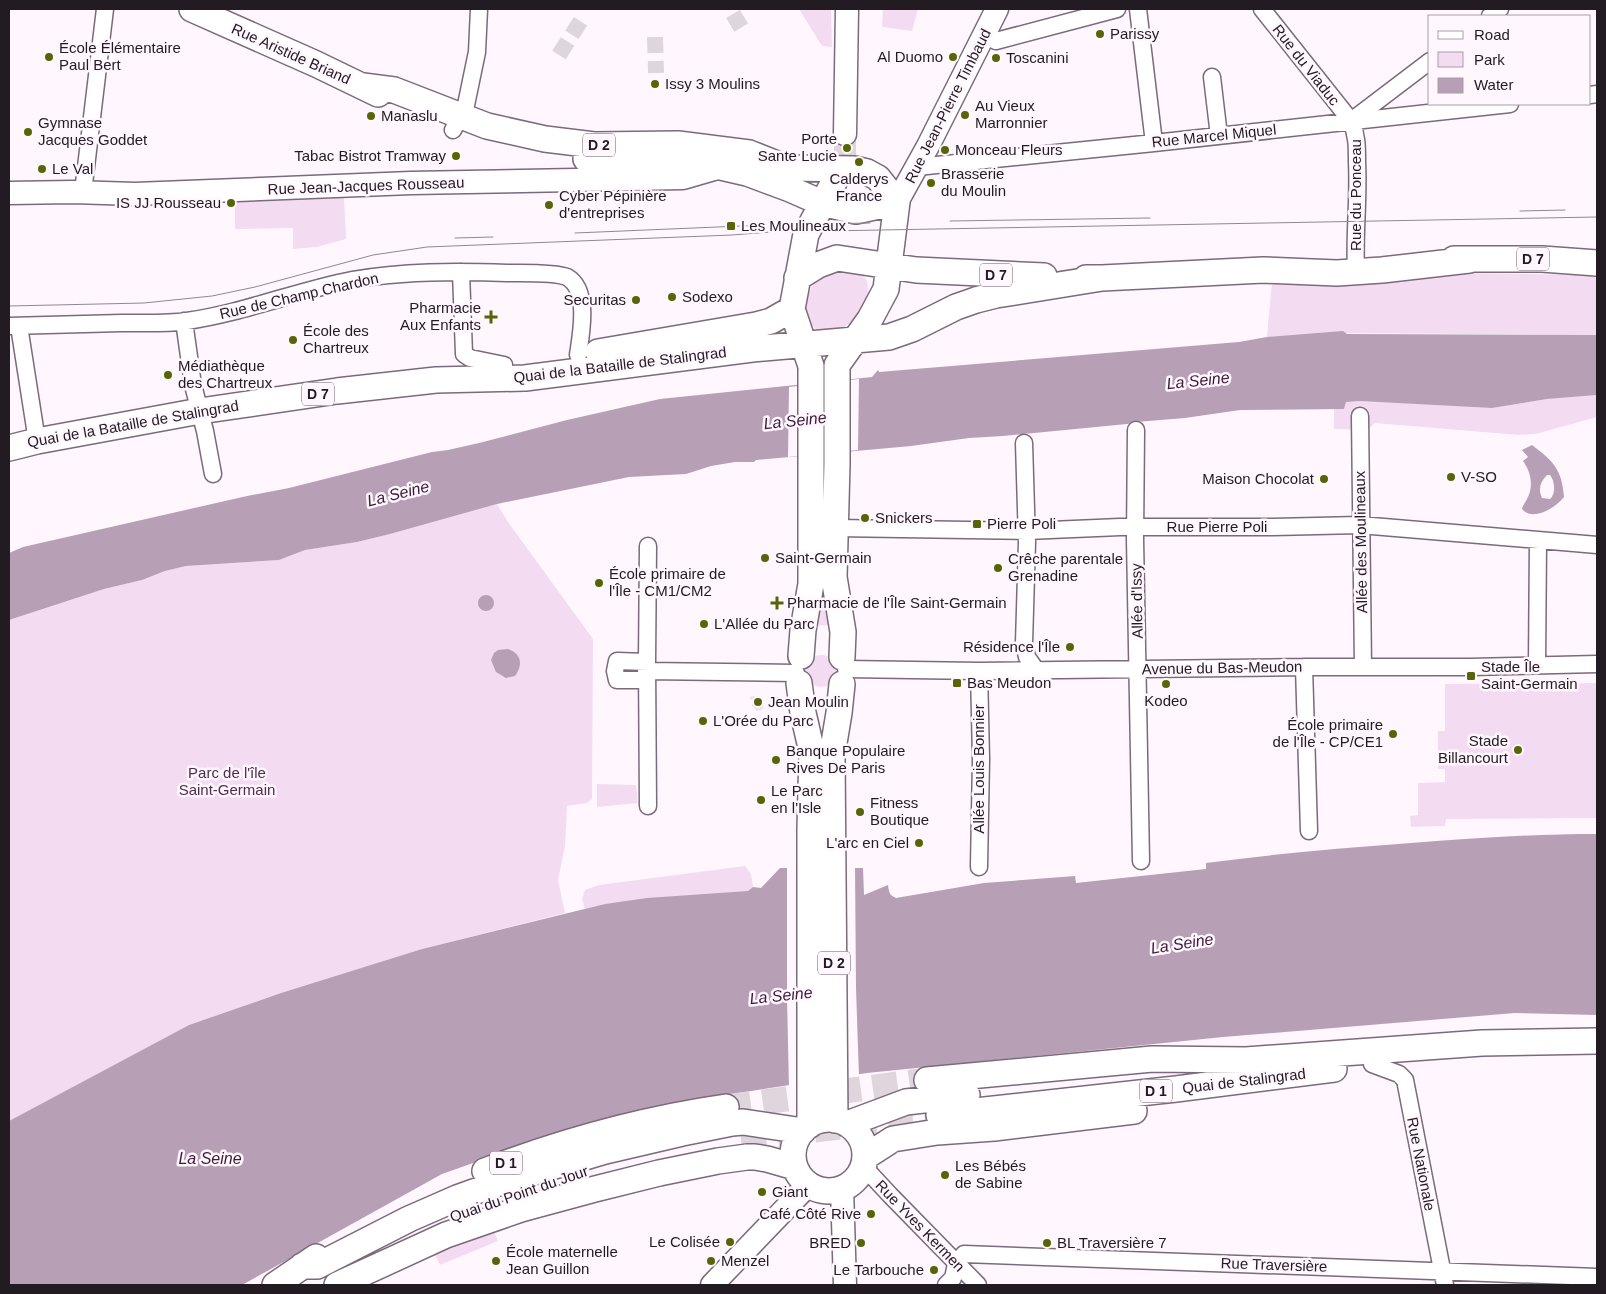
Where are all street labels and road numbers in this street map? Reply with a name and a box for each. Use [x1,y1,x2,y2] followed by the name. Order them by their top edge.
[229,20,353,87] street label: Rue Aristide Briand
[1269,21,1344,109] street label: Rue du Viaduc
[901,26,994,186] street label: Rue Jean-Pierre Timbaud
[1151,121,1277,150] street label: Rue Marcel Miquel
[583,134,615,156] road number: D 2
[1347,139,1364,251] street label: Rue du Ponceau
[267,174,465,197] street label: Rue Jean-Jacques Rousseau
[1517,248,1549,270] road number: D 7
[980,264,1012,286] road number: D 7
[218,269,380,322] street label: Rue de Champ Chardon
[513,343,727,386] street label: Quai de la Bataille de Stalingrad
[302,382,334,406] road number: D 7
[26,397,240,450] street label: Quai de la Bataille de Stalingrad
[1351,470,1370,613] street label: Allée des Moulineaux
[1167,518,1267,535] street label: Rue Pierre Poli
[1127,563,1146,639] street label: Allée d'Issy
[1142,658,1302,677] street label: Avenue du Bas-Meudon
[970,704,987,834] street label: Allée Louis Bonnier
[818,951,850,974] road number: D 2
[1181,1064,1307,1097] street label: Quai de Stalingrad
[1140,1080,1172,1102] road number: D 1
[1404,1116,1439,1212] street label: Rue Nationale
[490,1152,522,1174] road number: D 1
[447,1162,590,1225] street label: Quai du Point du Jour
[872,1176,968,1275] street label: Rue Yves Kermen
[1220,1254,1328,1275] street label: Rue Traversière

